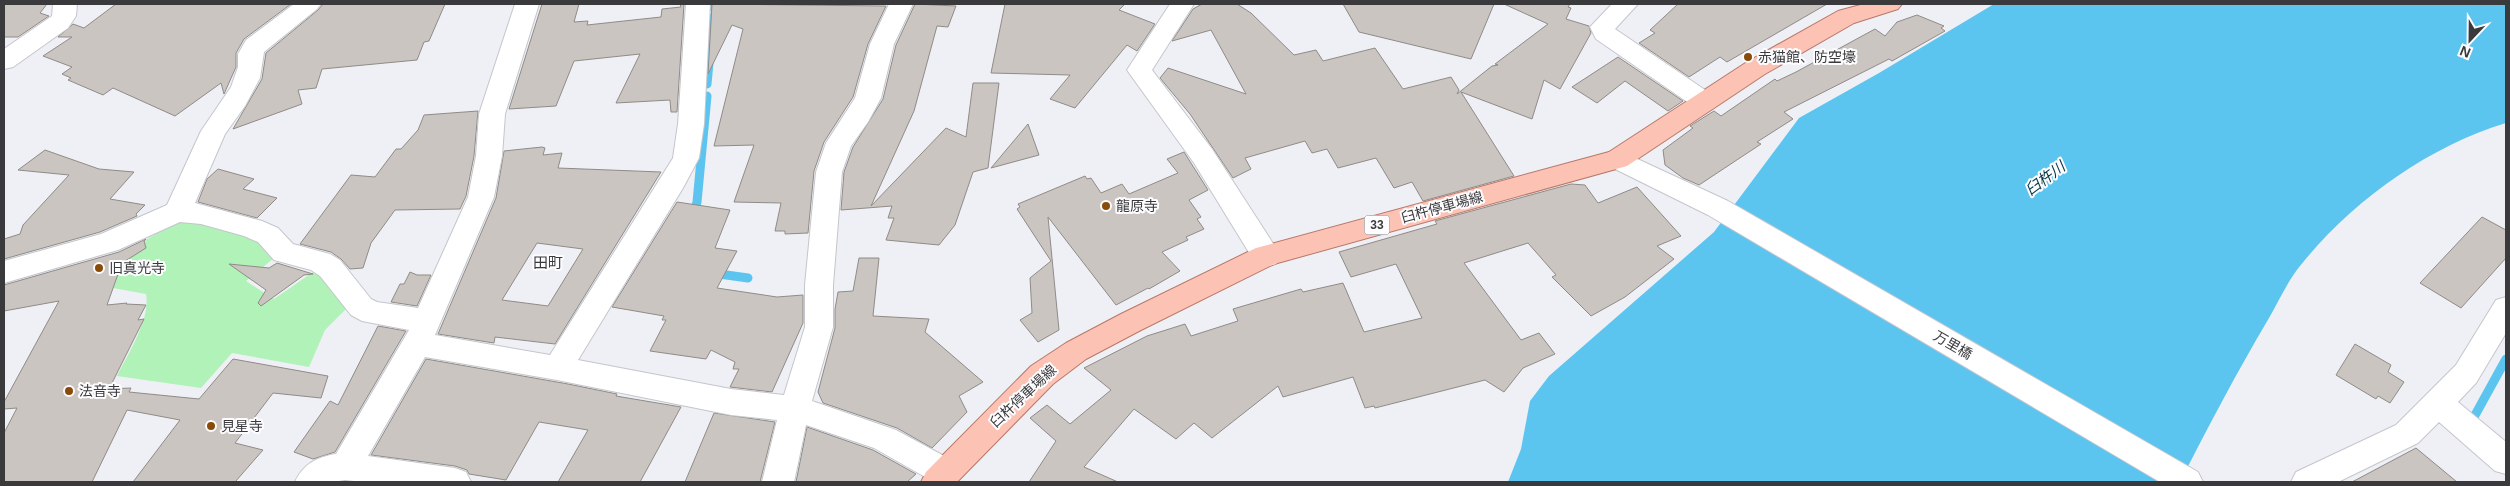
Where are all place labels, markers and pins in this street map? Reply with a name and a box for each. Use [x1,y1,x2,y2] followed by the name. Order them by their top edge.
[1758,49,1856,65] place label: 赤猫館、防空壕
[1742,51,1754,63] marker: 赤猫館、防空壕
[1116,198,1158,214] place label: 龍原寺
[1100,200,1112,212] marker: 龍原寺
[109,260,165,276] place label: 旧真光寺
[93,262,105,274] marker: 旧真光寺
[79,383,121,399] place label: 法音寺
[63,385,75,397] marker: 法音寺
[221,418,263,434] place label: 見星寺
[205,420,217,432] marker: 見星寺

